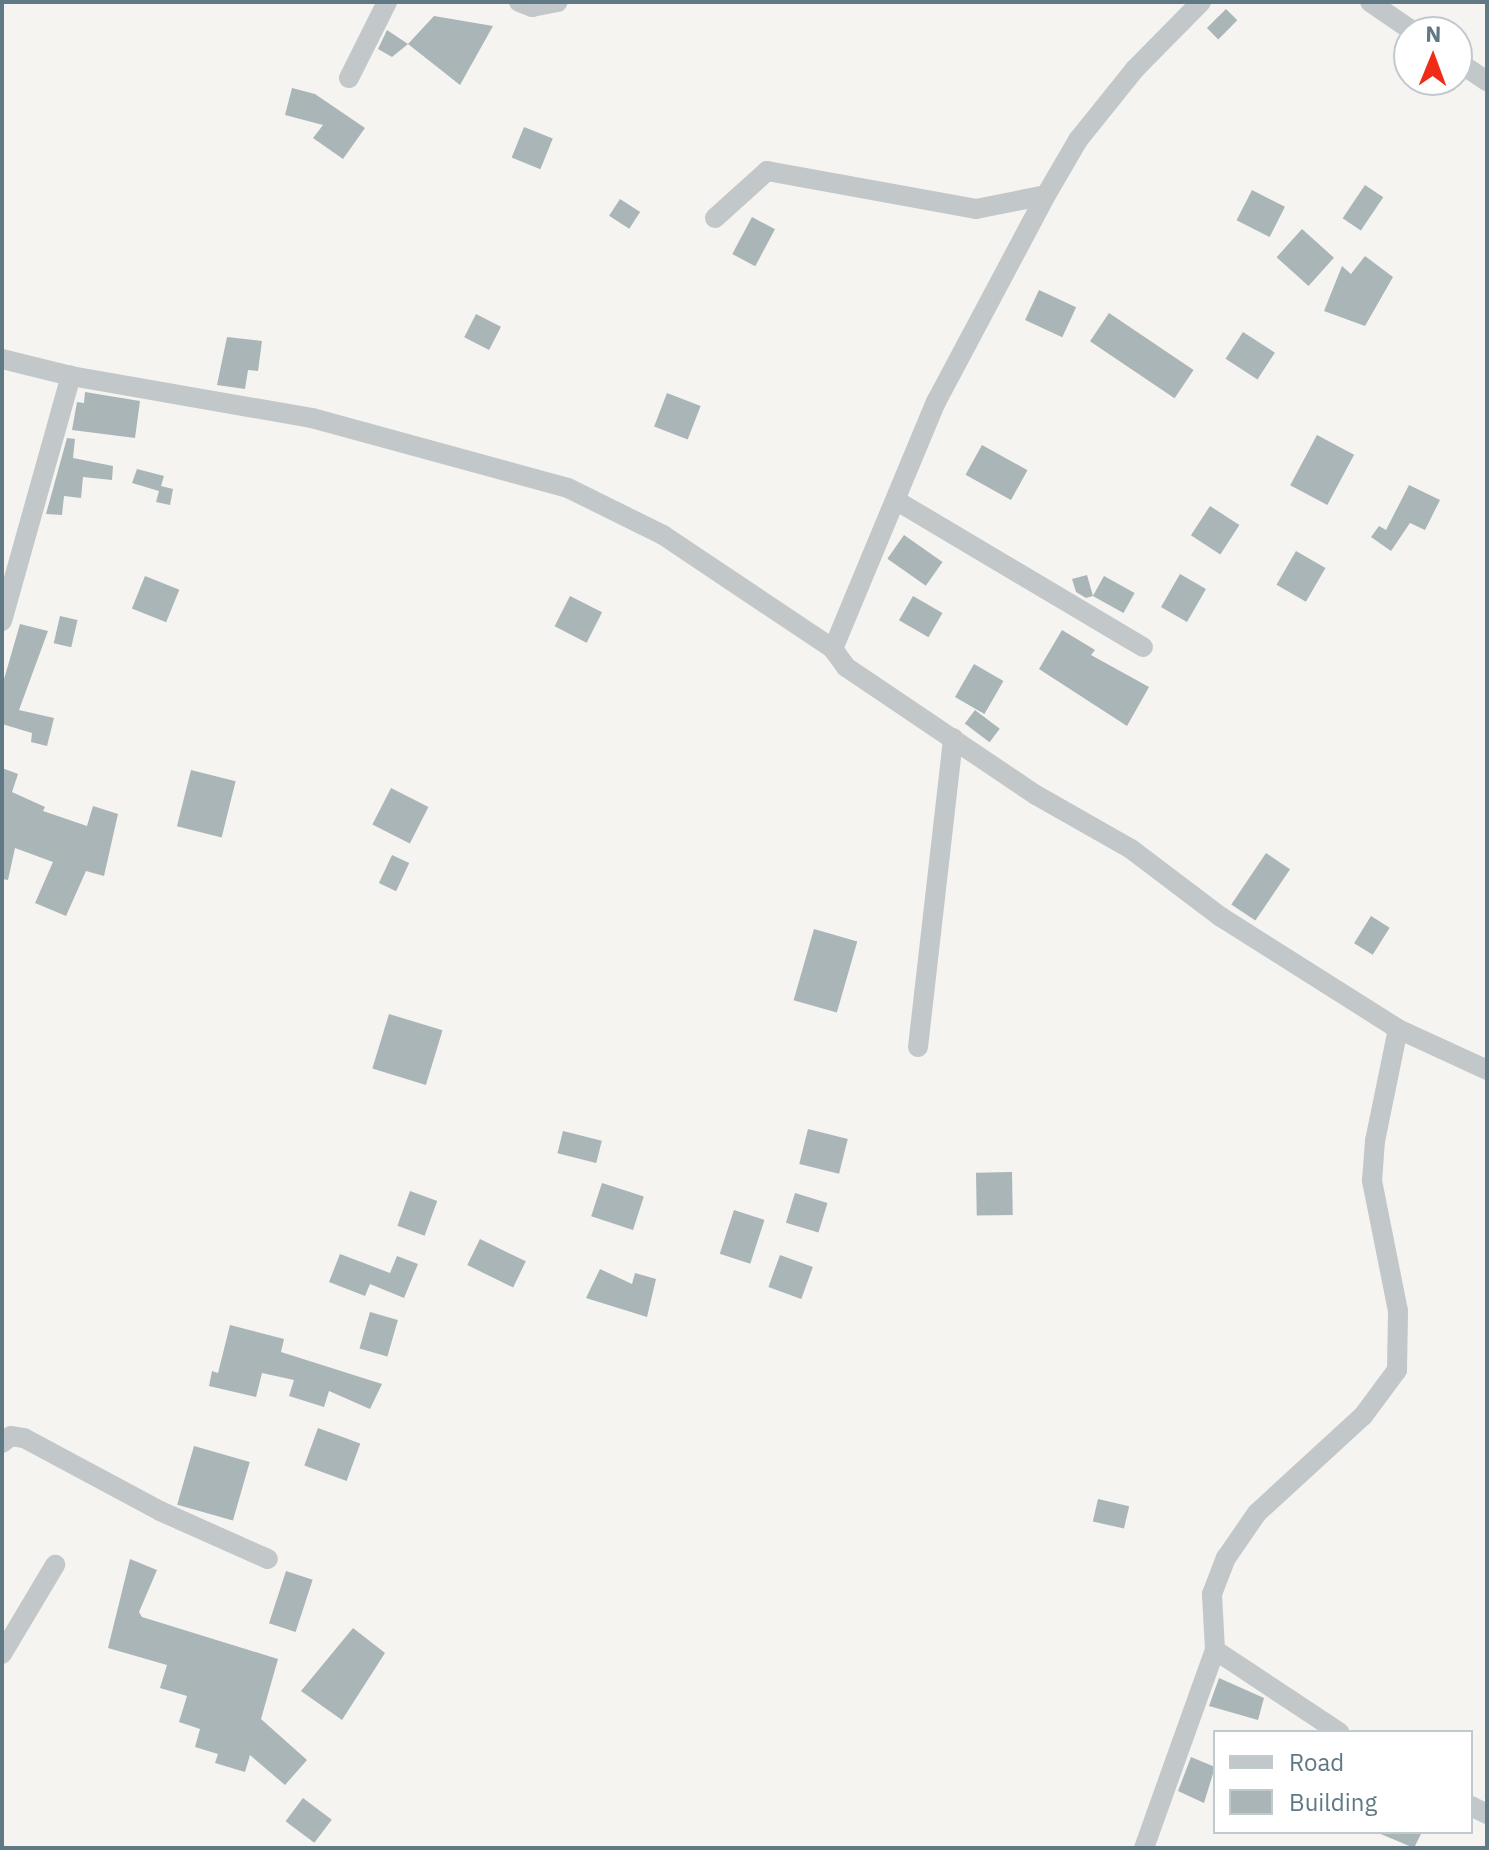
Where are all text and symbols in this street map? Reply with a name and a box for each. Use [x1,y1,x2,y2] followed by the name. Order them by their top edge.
[1393,16,1473,96] north arrow
[1425,19,1442,48] text: N
[1213,1730,1473,1834] legend
[1289,1746,1344,1778] text: Road
[1289,1786,1377,1818] text: Building

